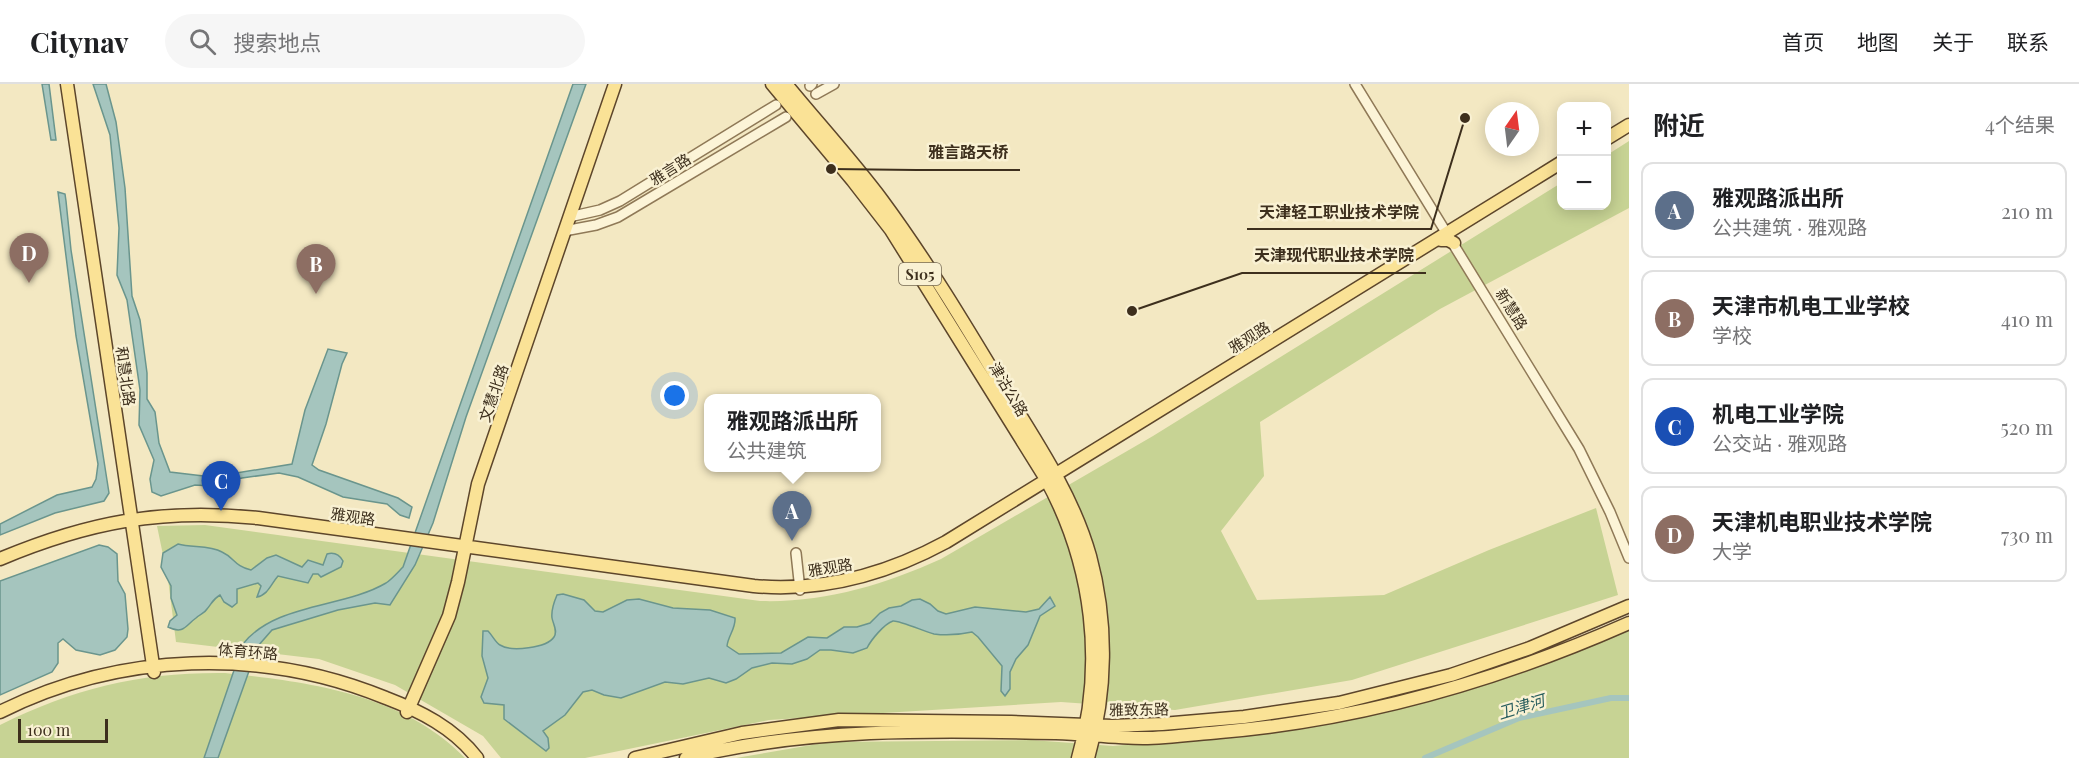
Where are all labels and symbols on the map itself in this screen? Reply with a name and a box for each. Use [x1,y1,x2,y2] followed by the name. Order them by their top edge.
[1485,102,1539,156] north arrow
[916,136,1020,170] callout: 雅言路天桥
[928,141,1009,162] text: 雅言路天桥
[646,149,694,189] street label: 雅言路
[1247,195,1431,229] callout: 天津轻工职业技术学院
[1259,201,1419,222] text: 天津轻工职业技术学院
[9,234,48,283] pin: D
[1242,239,1426,273] callout: 天津现代职业技术学院
[296,244,336,294] pin: B
[1254,244,1414,265] text: 天津现代职业技术学院
[899,263,941,285] road number: S105
[1492,285,1532,333] street label: 新慧路
[1225,317,1273,357] street label: 雅观路
[112,345,140,407] street label: 和慧北路
[985,358,1033,420] street label: 津沽公路
[474,361,512,425] street label: 文慧北路
[660,381,689,410] your location
[202,462,240,511] pin: C
[772,492,812,541] pin: A
[329,503,377,529] street label: 雅观路
[806,554,854,580] street label: 雅观路
[217,638,279,664] street label: 体育环路
[1495,688,1550,723] water label: 卫津河
[1109,698,1169,720] street label: 雅致东路
[18,716,108,744] scale bar

